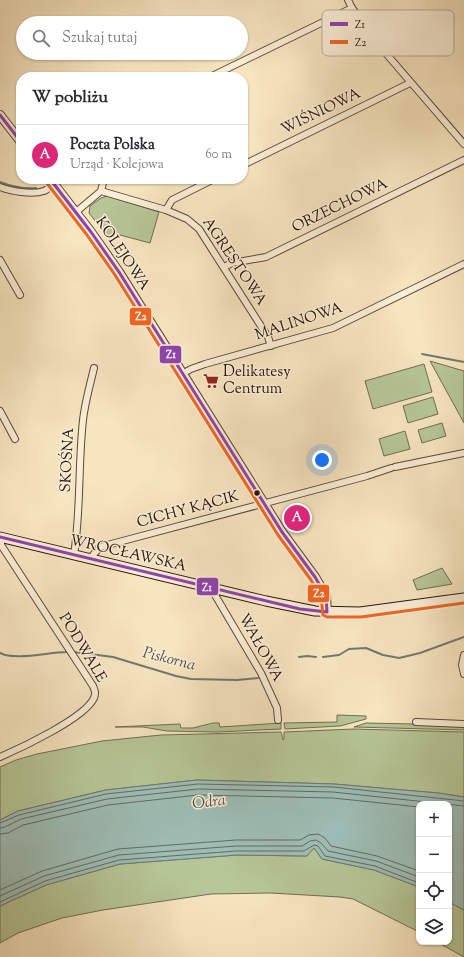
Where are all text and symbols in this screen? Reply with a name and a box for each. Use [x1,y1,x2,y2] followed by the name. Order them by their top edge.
[322,10,454,56] legend
[16,16,248,60] search box
[355,17,365,33] text: Z1
[30,27,52,49] icon: search
[62,28,137,49] text: Szukaj tutaj
[355,35,366,51] text: Z2
[277,82,364,140] street label: WIŚNIOWA
[32,86,108,110] text: W pobliżu
[70,135,155,156] text: Poczta Polska
[40,146,50,164] text: A
[205,146,232,164] text: 60 m
[70,156,164,174] text: Urząd · Kolejowa
[289,174,391,238] street label: ORZECHOWA
[90,213,154,295] street label: KOLEJOWA
[197,214,271,310] street label: AGRESTOWA
[252,298,346,346] street label: MALINOWA
[129,307,152,326] line badge: Z2
[134,309,148,325] text: Z2
[159,345,182,364] line badge: Z1
[165,347,176,363] text: Z1
[223,362,291,400] place label: Delikatesy Centrum
[202,372,220,390] supermarket icon: Delikatesy Centrum
[54,427,80,493] street label: SKOŚNA
[312,450,332,470] your location
[135,486,242,534] street label: CICHY KĄCIK
[252,488,262,498] unlabelled marker
[284,503,310,533] pin: A
[68,530,188,578] street label: WROCŁAWSKA
[196,577,219,596] line badge: Z1
[201,580,212,596] text: Z1
[307,584,330,603] line badge: Z2
[312,586,326,602] text: Z2
[53,609,111,687] street label: PODWALE
[233,610,287,686] street label: WAŁOWA
[140,642,198,678] water label: Piskorna
[191,790,227,816] water label: Odra
[416,801,452,945] map controls
[416,801,452,837] button: +
[416,837,452,873] button: −
[416,873,452,909] button: locate
[416,909,452,945] button: layers

